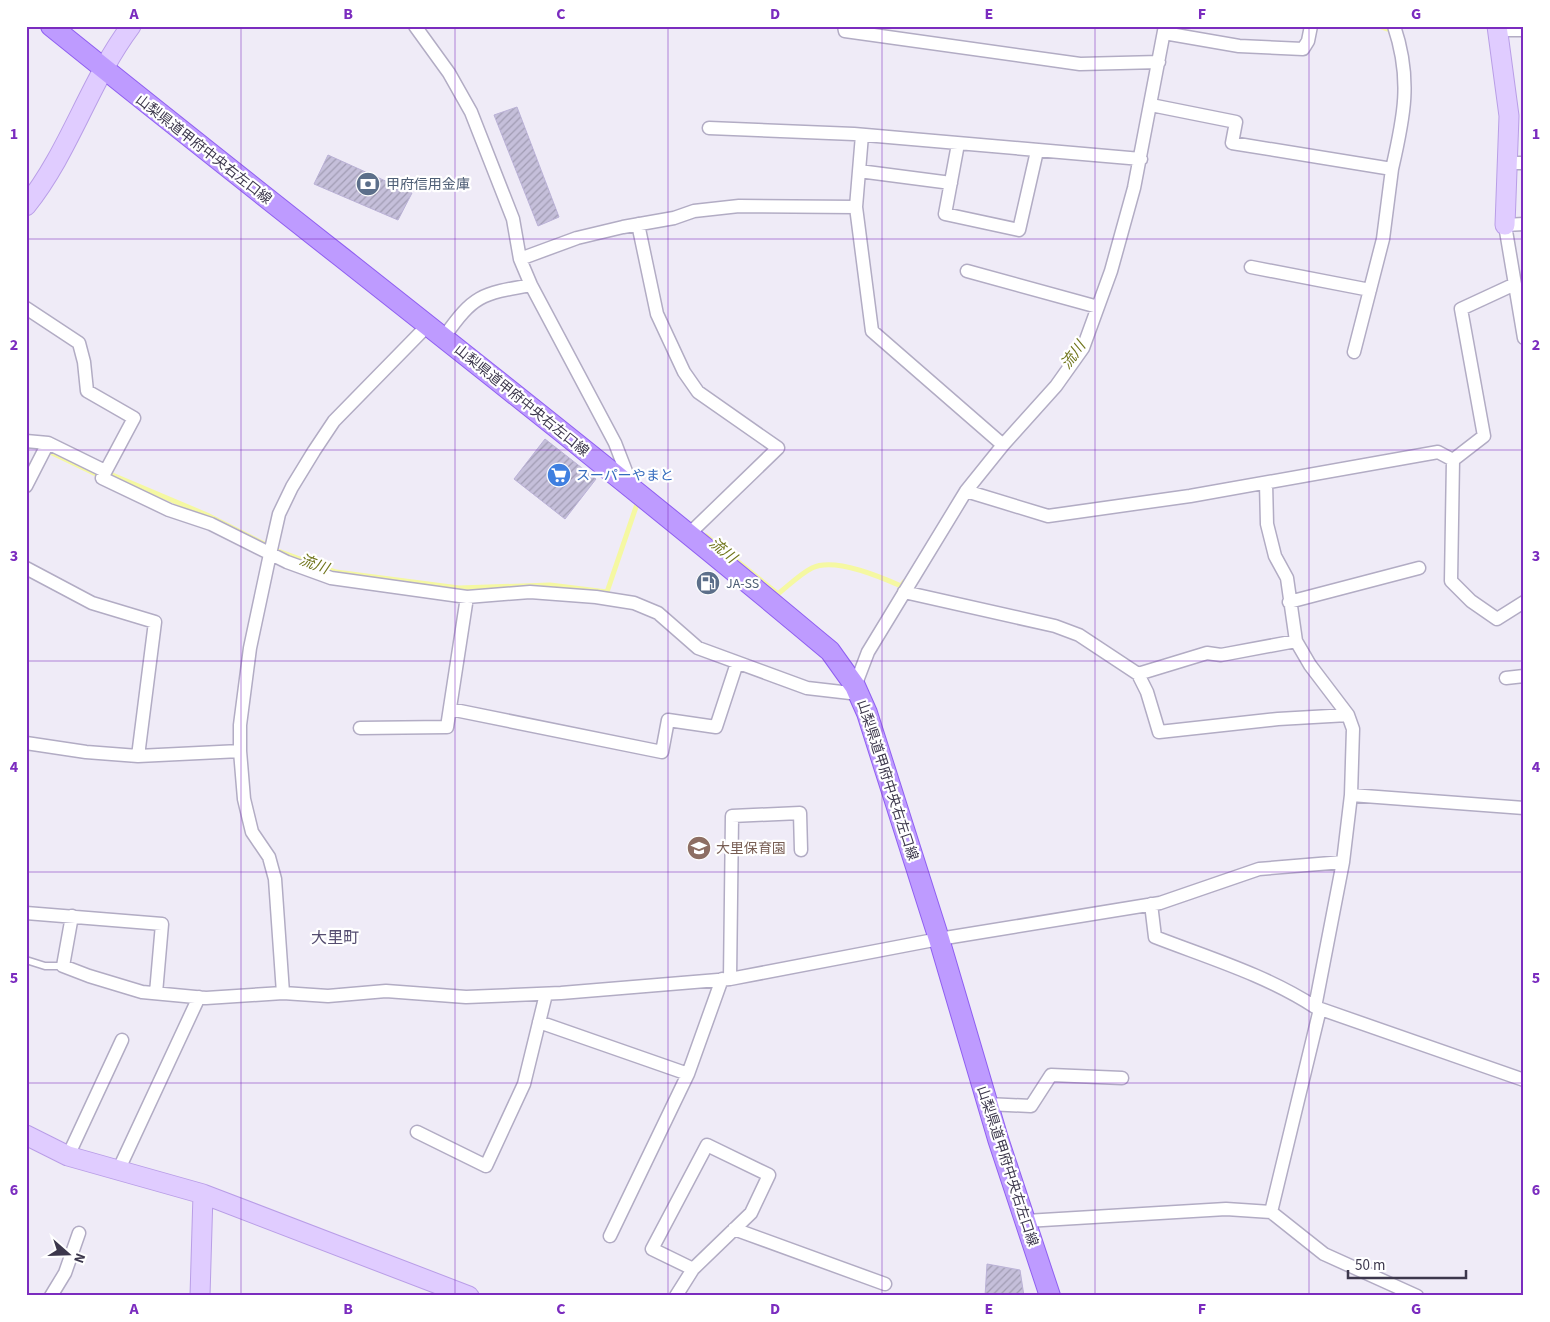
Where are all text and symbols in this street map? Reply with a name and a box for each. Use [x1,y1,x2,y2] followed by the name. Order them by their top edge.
[128,3,139,25] text: A
[343,3,353,25] text: B
[556,3,566,25] text: C
[770,3,780,25] text: D
[985,3,993,25] text: E
[1198,3,1206,25] text: F
[1411,3,1421,25] text: G
[131,90,276,209] street label: 山梨県道甲府中央右左口線
[10,123,18,145] text: 1
[1532,123,1540,145] text: 1
[355,171,381,197] bank icon: 甲府信用金庫
[386,175,470,195] place label: 甲府信用金庫
[10,334,18,356] text: 2
[1532,334,1540,356] text: 2
[1056,335,1092,374] water label: 流川
[450,340,593,461] street label: 山梨県道甲府中央右左口線
[546,462,572,488] supermarket icon: スーパーやまと
[576,466,674,486] place label: スーパーやまと
[704,533,742,569] water label: 流川
[10,545,18,567] text: 3
[1532,545,1540,567] text: 3
[296,549,333,580] water label: 流川
[695,570,721,596] fuel station icon: JA-SS
[726,574,759,594] place label: JA-SS
[852,697,923,863] street label: 山梨県道甲府中央右左口線
[10,756,19,778] text: 4
[1532,756,1541,778] text: 4
[686,835,712,861] school or university icon: 大里保育園
[716,839,786,859] place label: 大里保育園
[311,927,359,949] district label: 大里町
[10,967,18,989] text: 5
[1532,967,1540,989] text: 5
[972,1083,1043,1249] street label: 山梨県道甲府中央右左口線
[10,1179,18,1201] text: 6
[1532,1179,1540,1201] text: 6
[42,1230,92,1280] north arrow
[1348,1247,1465,1279] scale bar
[68,1250,90,1266] text: N
[1355,1255,1385,1276] text: 50 m
[128,1298,139,1320] text: A
[343,1298,353,1320] text: B
[556,1298,566,1320] text: C
[770,1298,780,1320] text: D
[985,1298,993,1320] text: E
[1198,1298,1206,1320] text: F
[1411,1298,1421,1320] text: G

